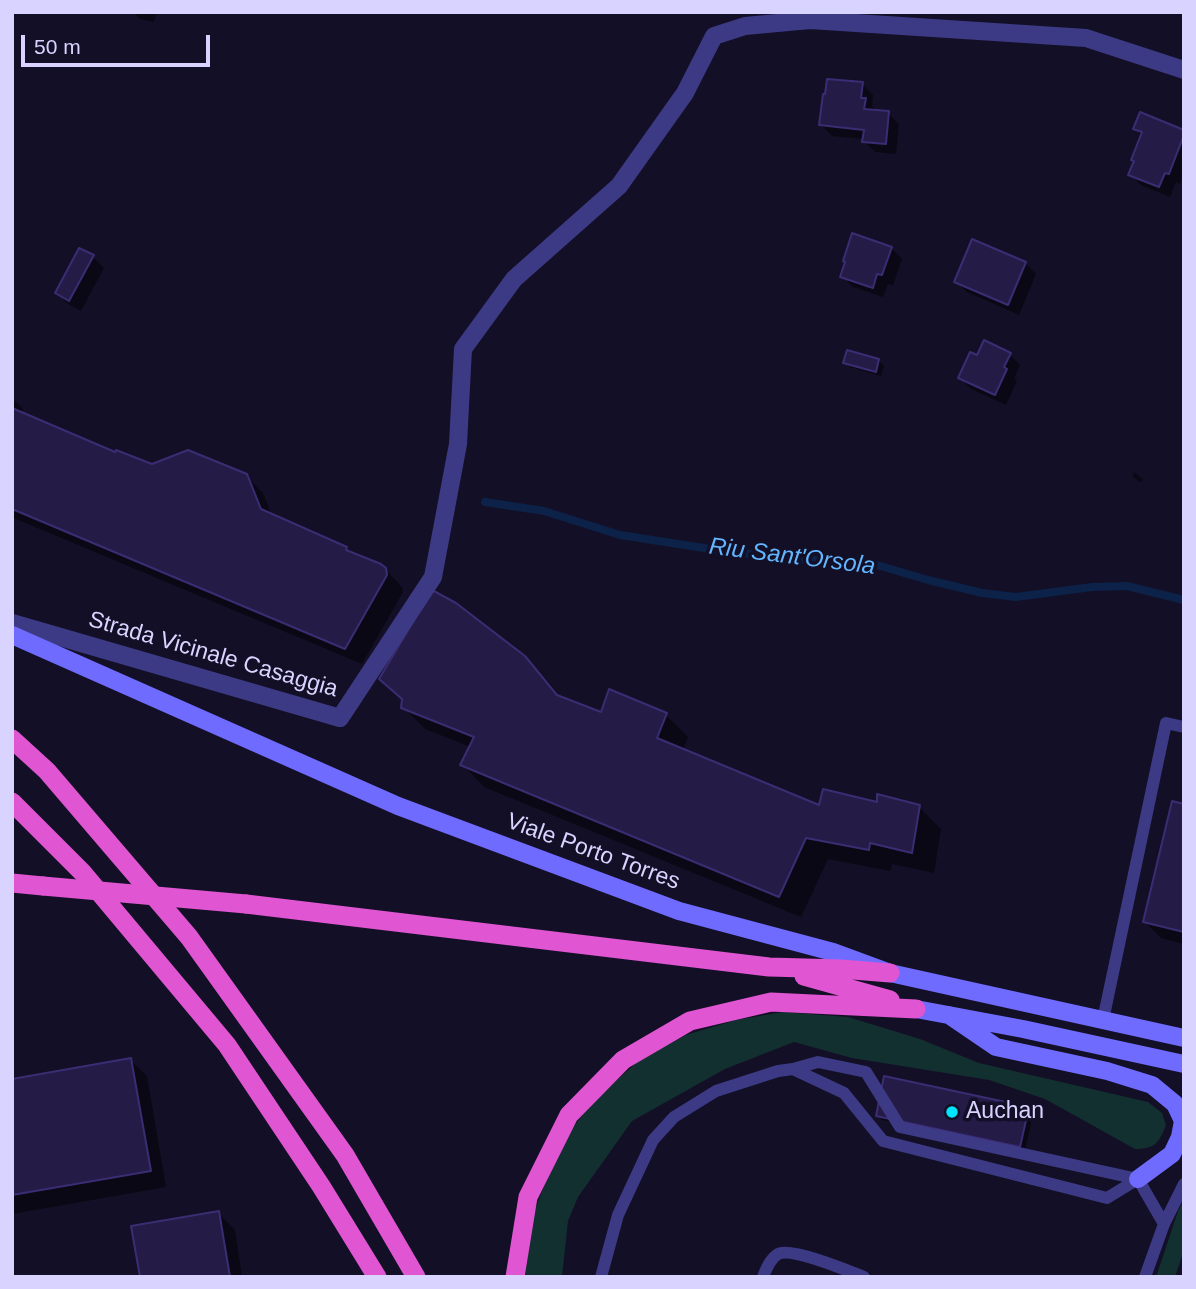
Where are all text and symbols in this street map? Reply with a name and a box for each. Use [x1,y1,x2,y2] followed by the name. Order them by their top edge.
[24,21,214,65] scale bar
[34,35,81,58] text: 50 m
[707,533,877,581] water label: Riu Sant'Orsola
[85,606,341,704] street label: Strada Vicinale Casaggia
[503,808,683,896] street label: Viale Porto Torres
[966,1098,1044,1126] place label: Auchan
[944,1104,960,1120] marker: Auchan

